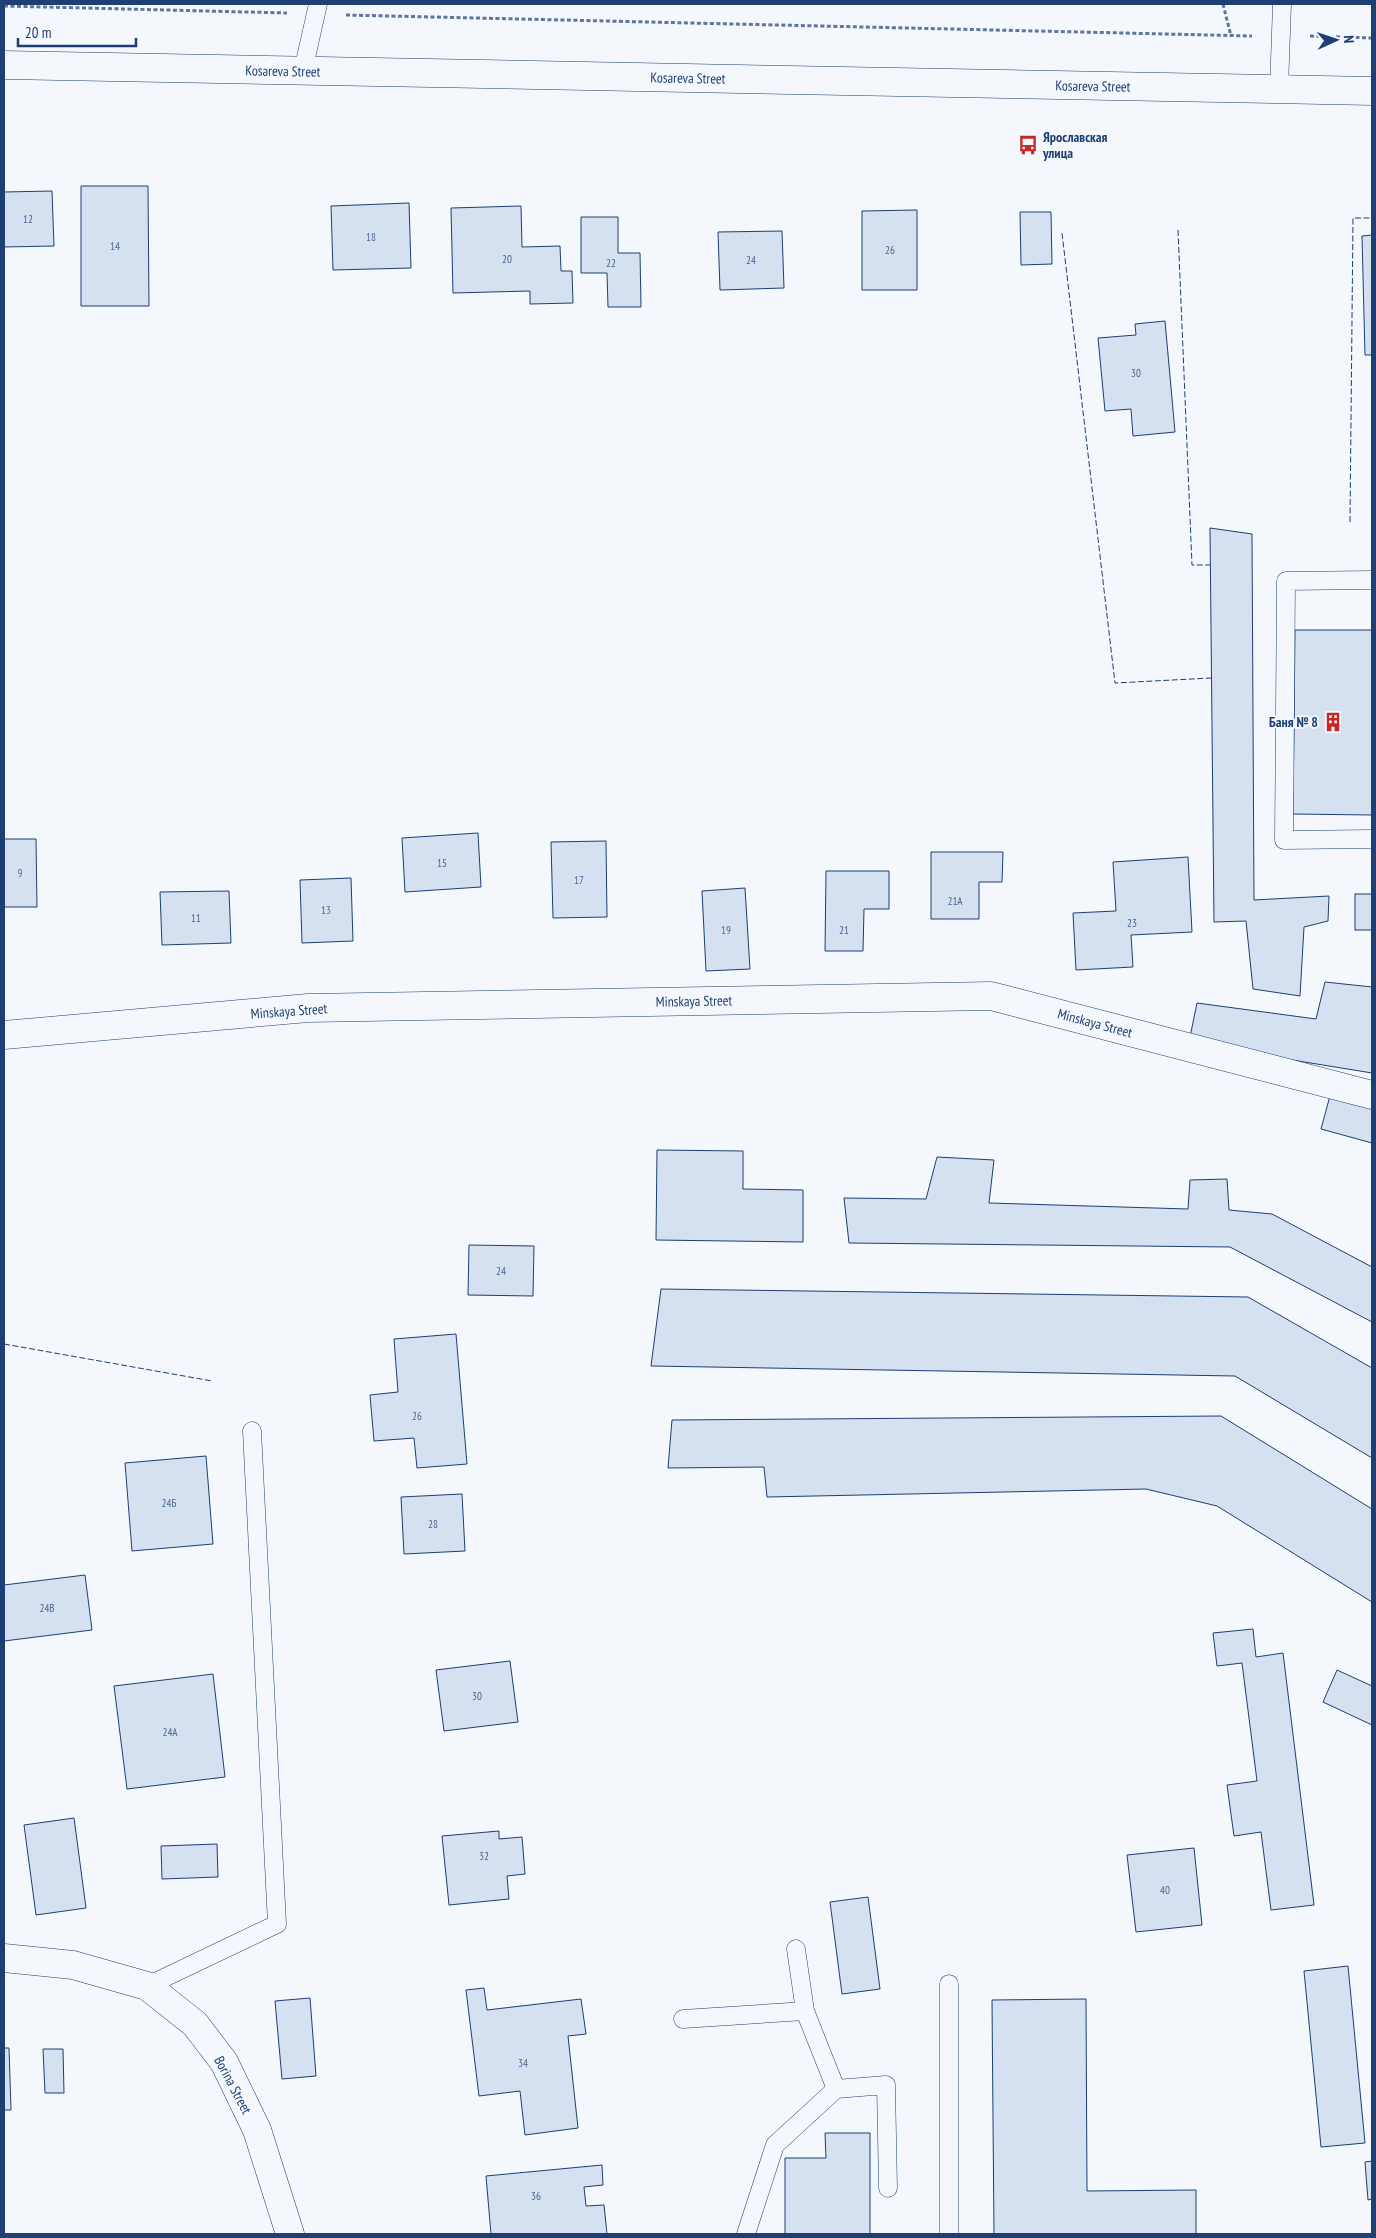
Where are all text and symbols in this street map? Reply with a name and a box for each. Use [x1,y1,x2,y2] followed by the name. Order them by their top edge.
[18,15,135,47] scale bar
[1311,15,1361,65] north arrow
[25,23,51,42] text: 20 m
[1340,35,1358,44] text: N
[245,61,321,81] street label: Kosareva Street
[650,68,726,88] street label: Kosareva Street
[1055,76,1131,96] street label: Kosareva Street
[1042,128,1108,162] place label: Ярославская улица
[1017,134,1039,156] bus stop icon: Ярославская улица
[23,212,33,226] house number: 12
[366,230,376,244] house number: 18
[110,239,120,253] house number: 14
[885,243,895,257] house number: 26
[502,252,512,266] house number: 20
[746,253,756,267] house number: 24
[606,256,616,270] house number: 22
[1131,366,1141,380] house number: 30
[1322,711,1344,733] building icon: Баня № 8
[1269,713,1318,731] place label: Баня № 8
[437,856,447,870] house number: 15
[18,866,23,880] house number: 9
[574,873,584,887] house number: 17
[947,894,963,908] house number: 21А
[321,903,331,917] house number: 13
[191,911,201,925] house number: 11
[1127,916,1137,930] house number: 23
[721,923,731,937] house number: 19
[839,923,849,937] house number: 21
[656,991,733,1011] street label: Minskaya Street
[250,999,328,1023] street label: Minskaya Street
[1056,1004,1135,1042] street label: Minskaya Street
[496,1264,506,1278] house number: 24
[412,1409,422,1423] house number: 26
[162,1496,177,1510] house number: 24Б
[428,1517,438,1531] house number: 28
[39,1601,55,1615] house number: 24В
[472,1689,482,1703] house number: 30
[162,1725,178,1739] house number: 24А
[479,1849,489,1863] house number: 32
[1160,1883,1170,1897] house number: 40
[210,2053,256,2117] street label: Borina Street
[518,2056,528,2070] house number: 34
[531,2189,541,2203] house number: 36

